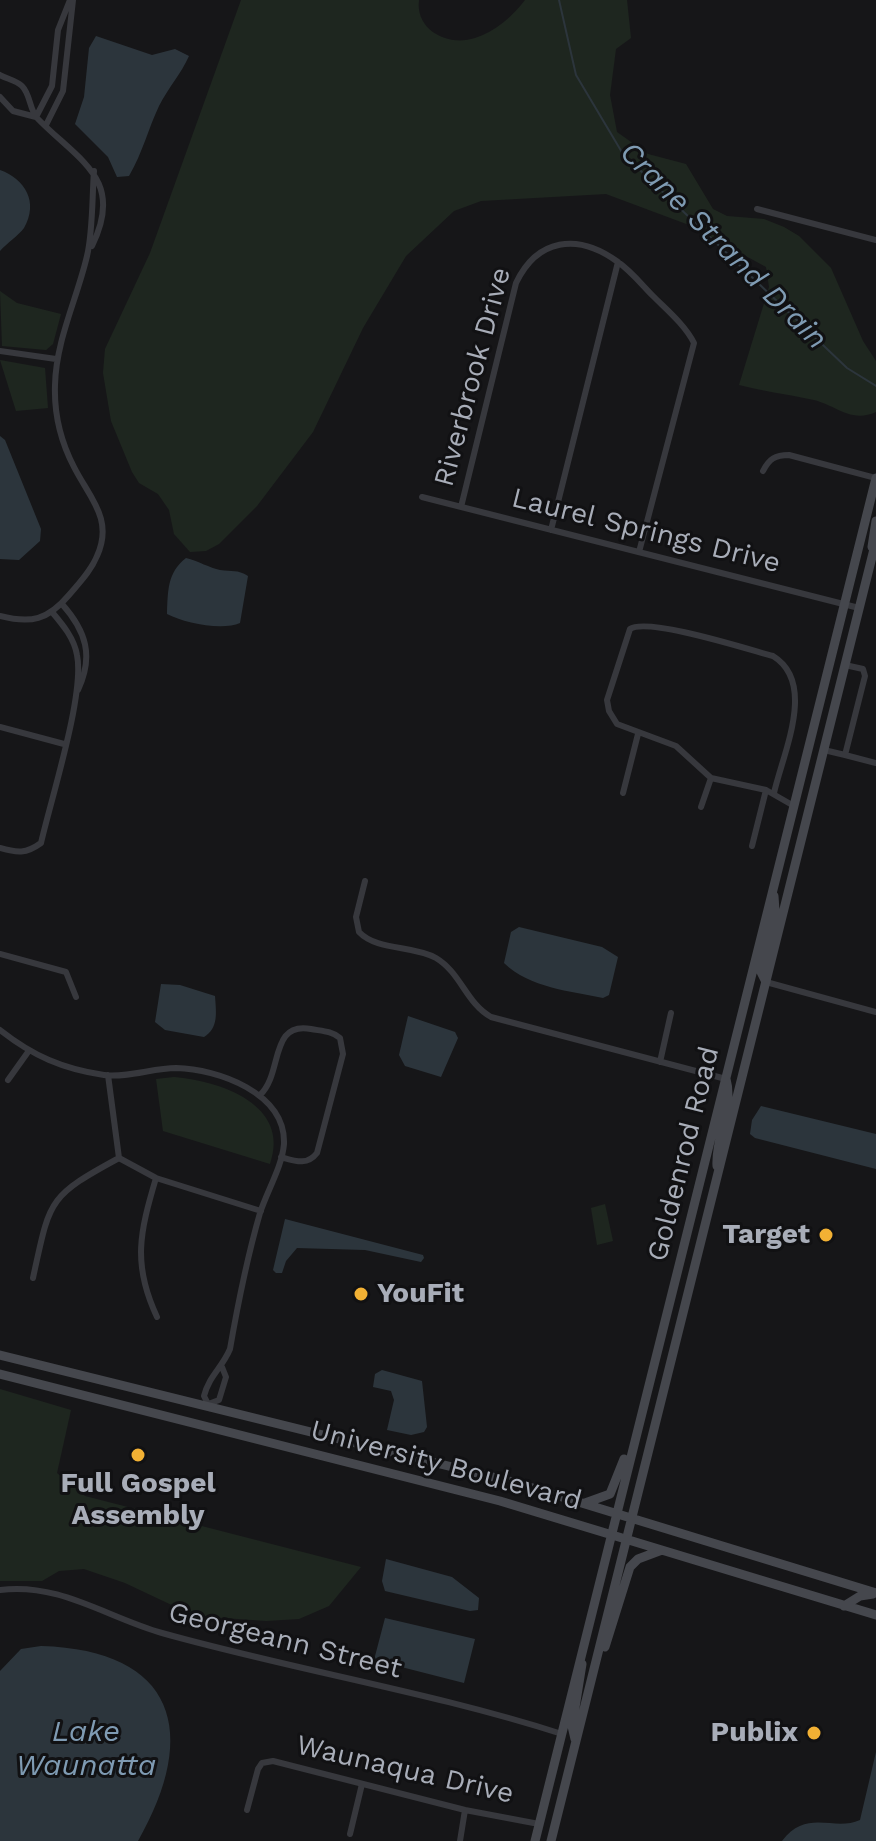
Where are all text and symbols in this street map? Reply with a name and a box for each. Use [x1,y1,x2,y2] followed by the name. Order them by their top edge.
[612,135,834,357] water label: Crane Strand Drain
[428,264,518,490] street label: Riverbrook Drive
[508,481,784,581] street label: Laurel Springs Drive
[641,1043,727,1265] street label: Goldenrod Road
[722,1218,810,1252] place label: Target
[817,1226,835,1244] marker: Target
[377,1277,464,1311] place label: YouFit
[352,1285,370,1303] marker: YouFit
[307,1414,585,1518] street label: University Boulevard
[129,1446,147,1464] marker: Full Gospel Assembly
[60,1467,216,1533] place label: Full Gospel Assembly
[165,1596,405,1686] street label: Georgeann Street
[16,1714,156,1784] water label: Lake Waunatta
[711,1716,798,1750] place label: Publix
[805,1724,823,1742] marker: Publix
[293,1729,517,1811] street label: Waunaqua Drive

